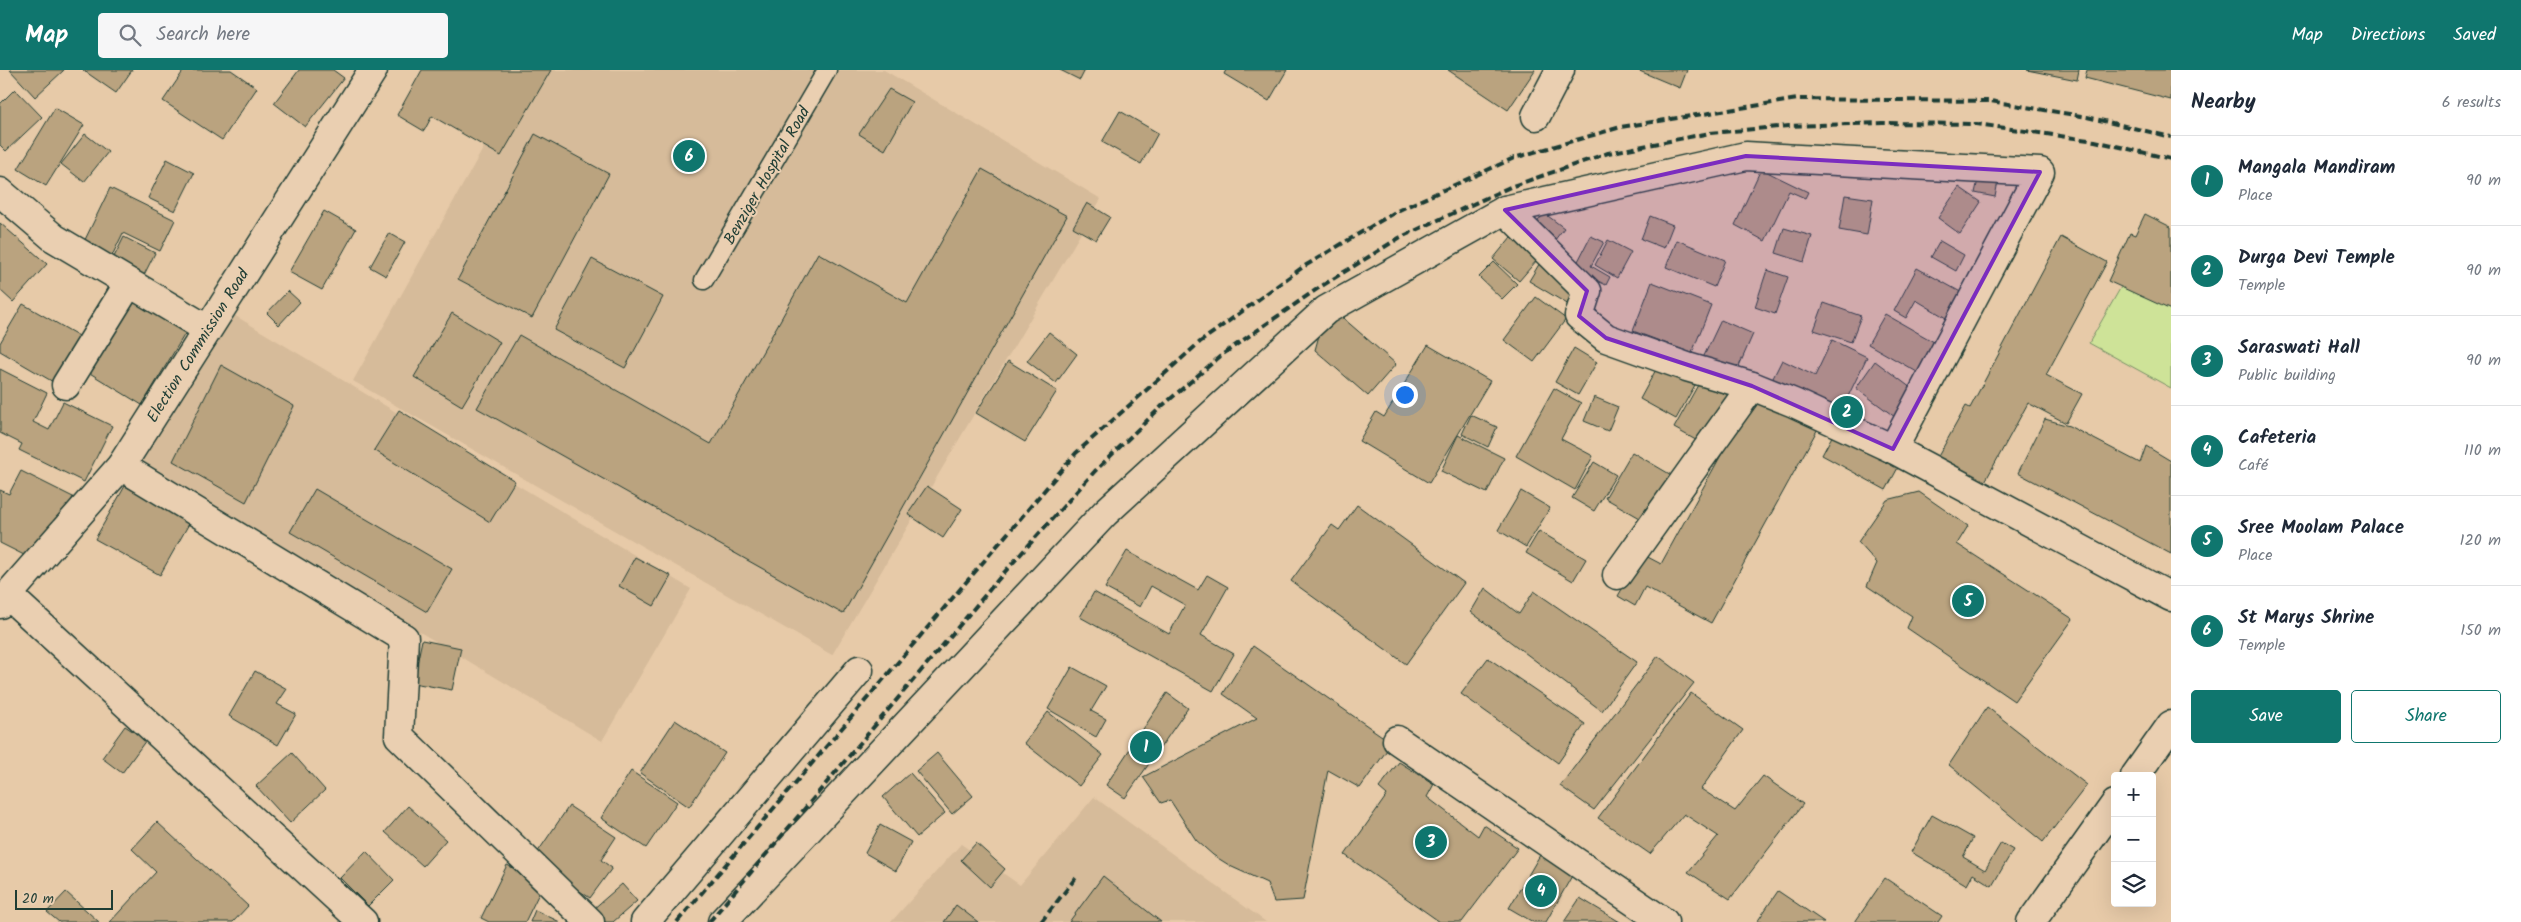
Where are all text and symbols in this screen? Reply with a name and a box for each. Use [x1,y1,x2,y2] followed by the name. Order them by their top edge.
[98,13,448,58] search box
[25,16,68,55] text: Map
[156,20,250,50] text: Search here
[116,21,144,49] icon: search
[2291,21,2323,50] text: Map
[2351,21,2425,50] text: Directions
[2453,21,2496,50] text: Saved
[2191,86,2256,119] text: Nearby
[2442,90,2501,115] text: 6 results
[718,101,818,249] street label: Benziger Hospital Road
[673,137,705,175] pin: 6
[2238,153,2395,183] text: Mangala Mandiram
[2205,168,2209,193] text: 1
[2466,168,2501,193] text: 90 m
[2238,183,2272,208] text: Place
[2238,243,2395,273] text: Durga Devi Temple
[2202,258,2212,283] text: 2
[2466,258,2501,283] text: 90 m
[141,263,256,428] street label: Election Commission Road
[2238,273,2285,298] text: Temple
[2238,333,2360,363] text: Saraswati Hall
[2203,348,2211,373] text: 3
[2466,348,2501,373] text: 90 m
[2238,363,2336,388] text: Public building
[1392,382,1418,408] your location
[1831,393,1863,431] pin: 2
[2238,423,2316,453] text: Cafeteria
[2203,438,2211,463] text: 4
[2464,438,2501,463] text: 110 m
[2238,453,2268,478] text: Café
[2238,513,2404,543] text: Sree Moolam Palace
[2203,528,2211,553] text: 5
[2460,528,2501,553] text: 120 m
[2238,543,2272,568] text: Place
[1952,582,1984,620] pin: 5
[2238,603,2374,633] text: St Marys Shrine
[2203,618,2211,643] text: 6
[2460,618,2501,643] text: 150 m
[2238,633,2285,658] text: Temple
[2191,690,2341,743] button: Save
[2351,690,2501,743] button: Share
[1130,728,1162,766] pin: 1
[2111,772,2156,907] map controls
[2111,772,2156,817] button: +
[2111,817,2156,862] button: −
[1415,823,1447,861] pin: 3
[2111,862,2156,907] button: layers
[1525,872,1557,910] pin: 4
[15,887,112,910] scale bar
[22,888,54,910] text: 20 m

